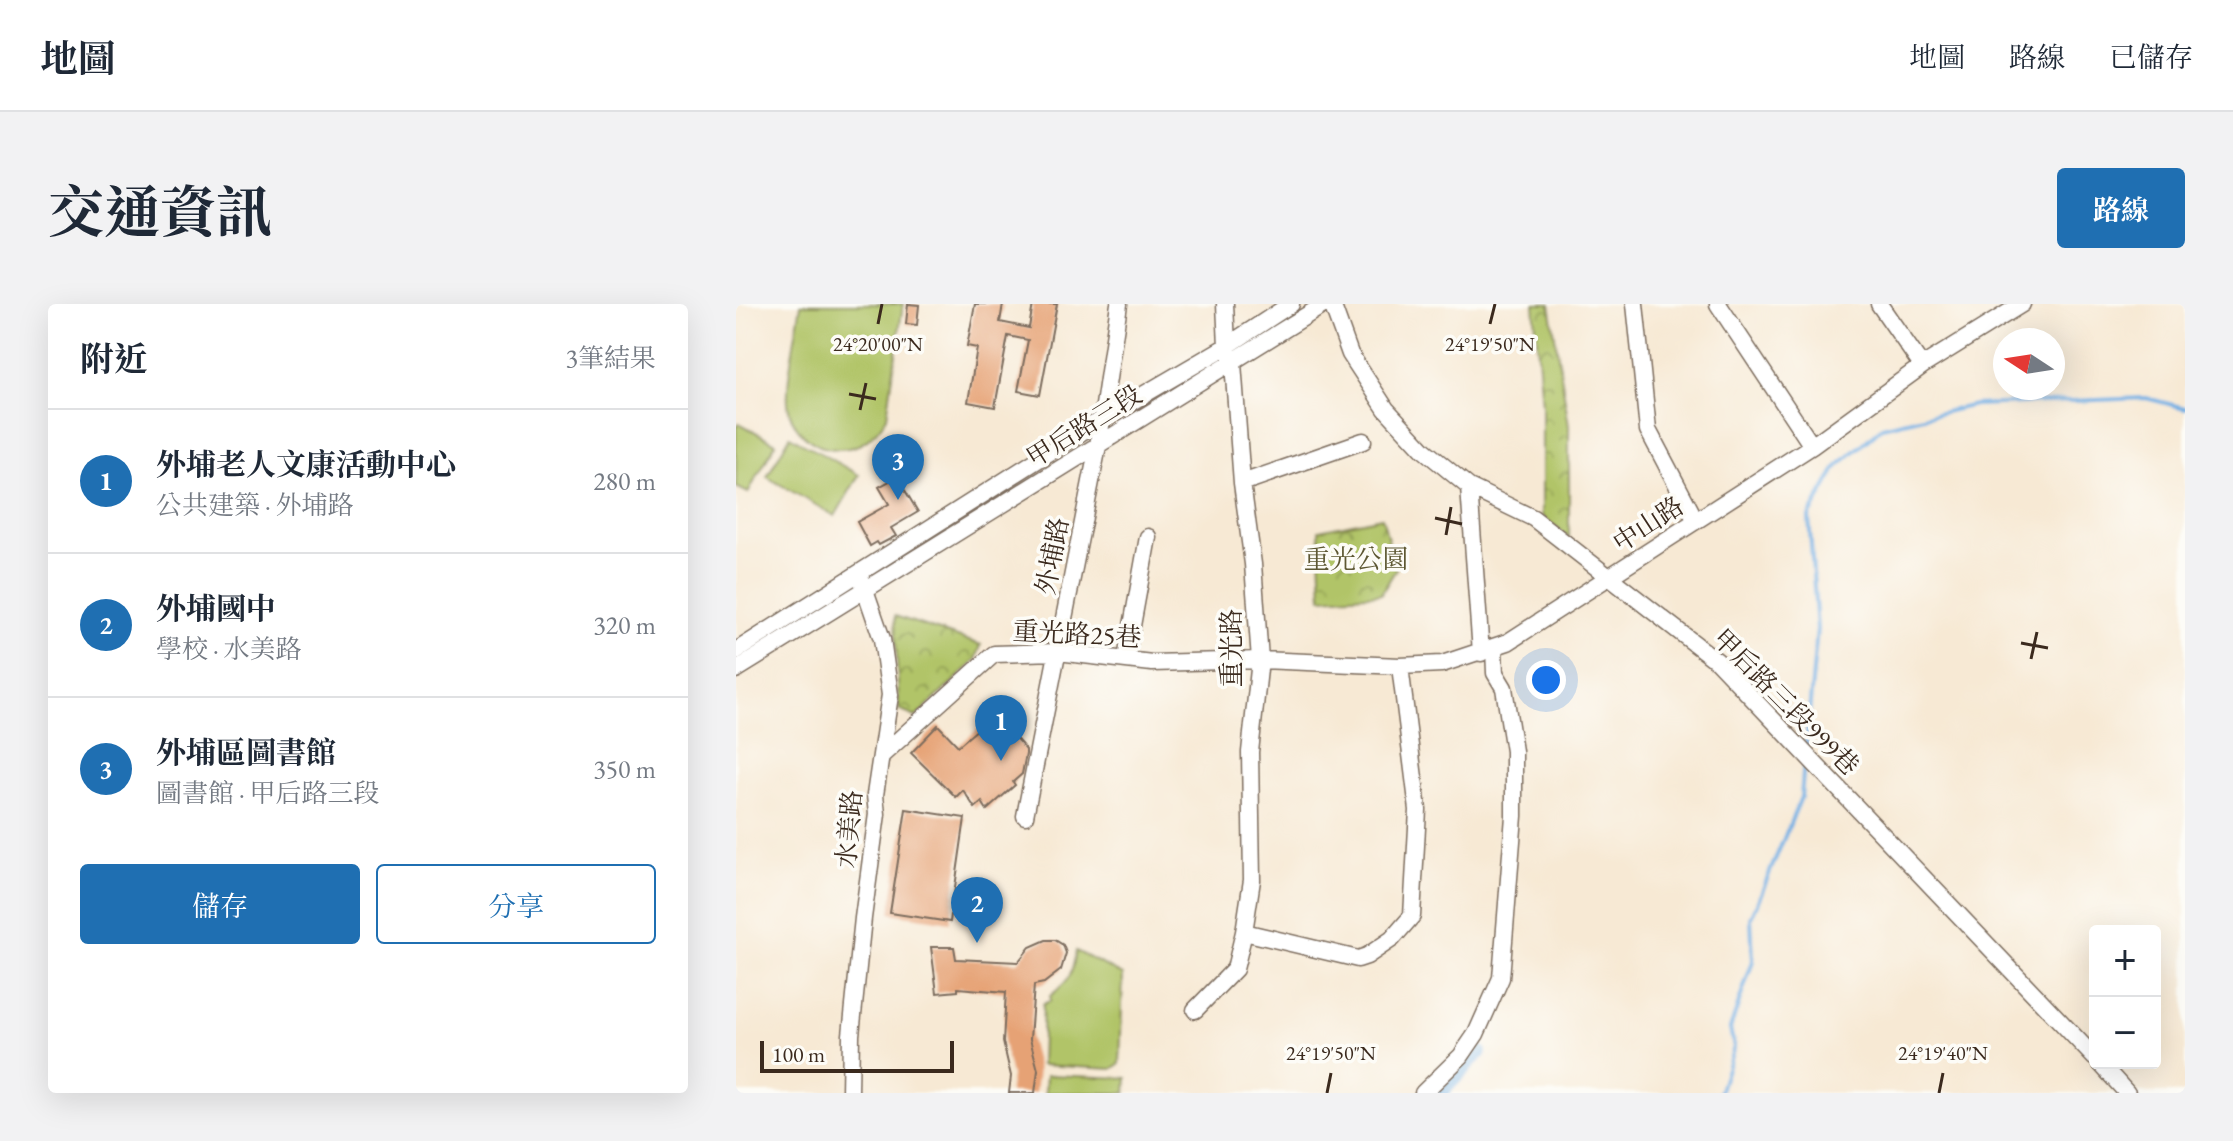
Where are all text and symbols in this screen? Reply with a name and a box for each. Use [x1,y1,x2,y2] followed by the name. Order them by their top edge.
[40,34,116,83] text: 地圖
[1909,39,1965,75] text: 地圖
[2009,39,2065,75] text: 路線
[2109,39,2193,75] text: 已儲存
[2057,168,2185,248] button: 路線
[48,176,272,249] text: 交通資訊
[1993,328,2065,400] north arrow
[833,331,923,357] text: 24°20'00"N
[1445,331,1535,357] text: 24°19'50"N
[80,337,148,381] text: 附近
[566,341,656,375] text: 3筆結果
[1020,377,1148,475] street label: 甲后路三段
[872,434,924,500] pin: 3
[156,445,456,484] text: 外埔老人文康活動中心
[99,464,113,498] text: 1
[593,464,656,498] text: 280 m
[156,488,354,522] text: 公共建築 · 外埔路
[1606,488,1690,560] street label: 中山路
[1028,514,1076,598] street label: 外埔路
[1304,542,1408,576] park label: 重光公園
[156,589,276,628] text: 外埔國中
[99,608,113,642] text: 2
[593,608,656,642] text: 320 m
[1214,609,1248,687] street label: 重光路
[1012,614,1142,654] street label: 重光路25巷
[1706,622,1866,782] street label: 甲后路三段999巷
[156,632,302,666] text: 學校 · 水美路
[1526,660,1566,700] your location
[975,695,1027,761] pin: 1
[156,733,336,772] text: 外埔區圖書館
[99,752,113,786] text: 3
[593,752,656,786] text: 350 m
[156,776,380,810] text: 圖書館 · 甲后路三段
[829,789,869,869] street label: 水美路
[80,864,360,944] button: 儲存
[376,864,656,944] button: 分享
[951,877,1003,943] pin: 2
[2089,925,2161,1069] map controls
[2089,925,2161,997] button: +
[2089,997,2161,1069] button: −
[760,1037,954,1073] scale bar
[772,1040,825,1069] text: 100 m
[1286,1040,1376,1066] text: 24°19'50"N
[1898,1040,1988,1066] text: 24°19'40"N

